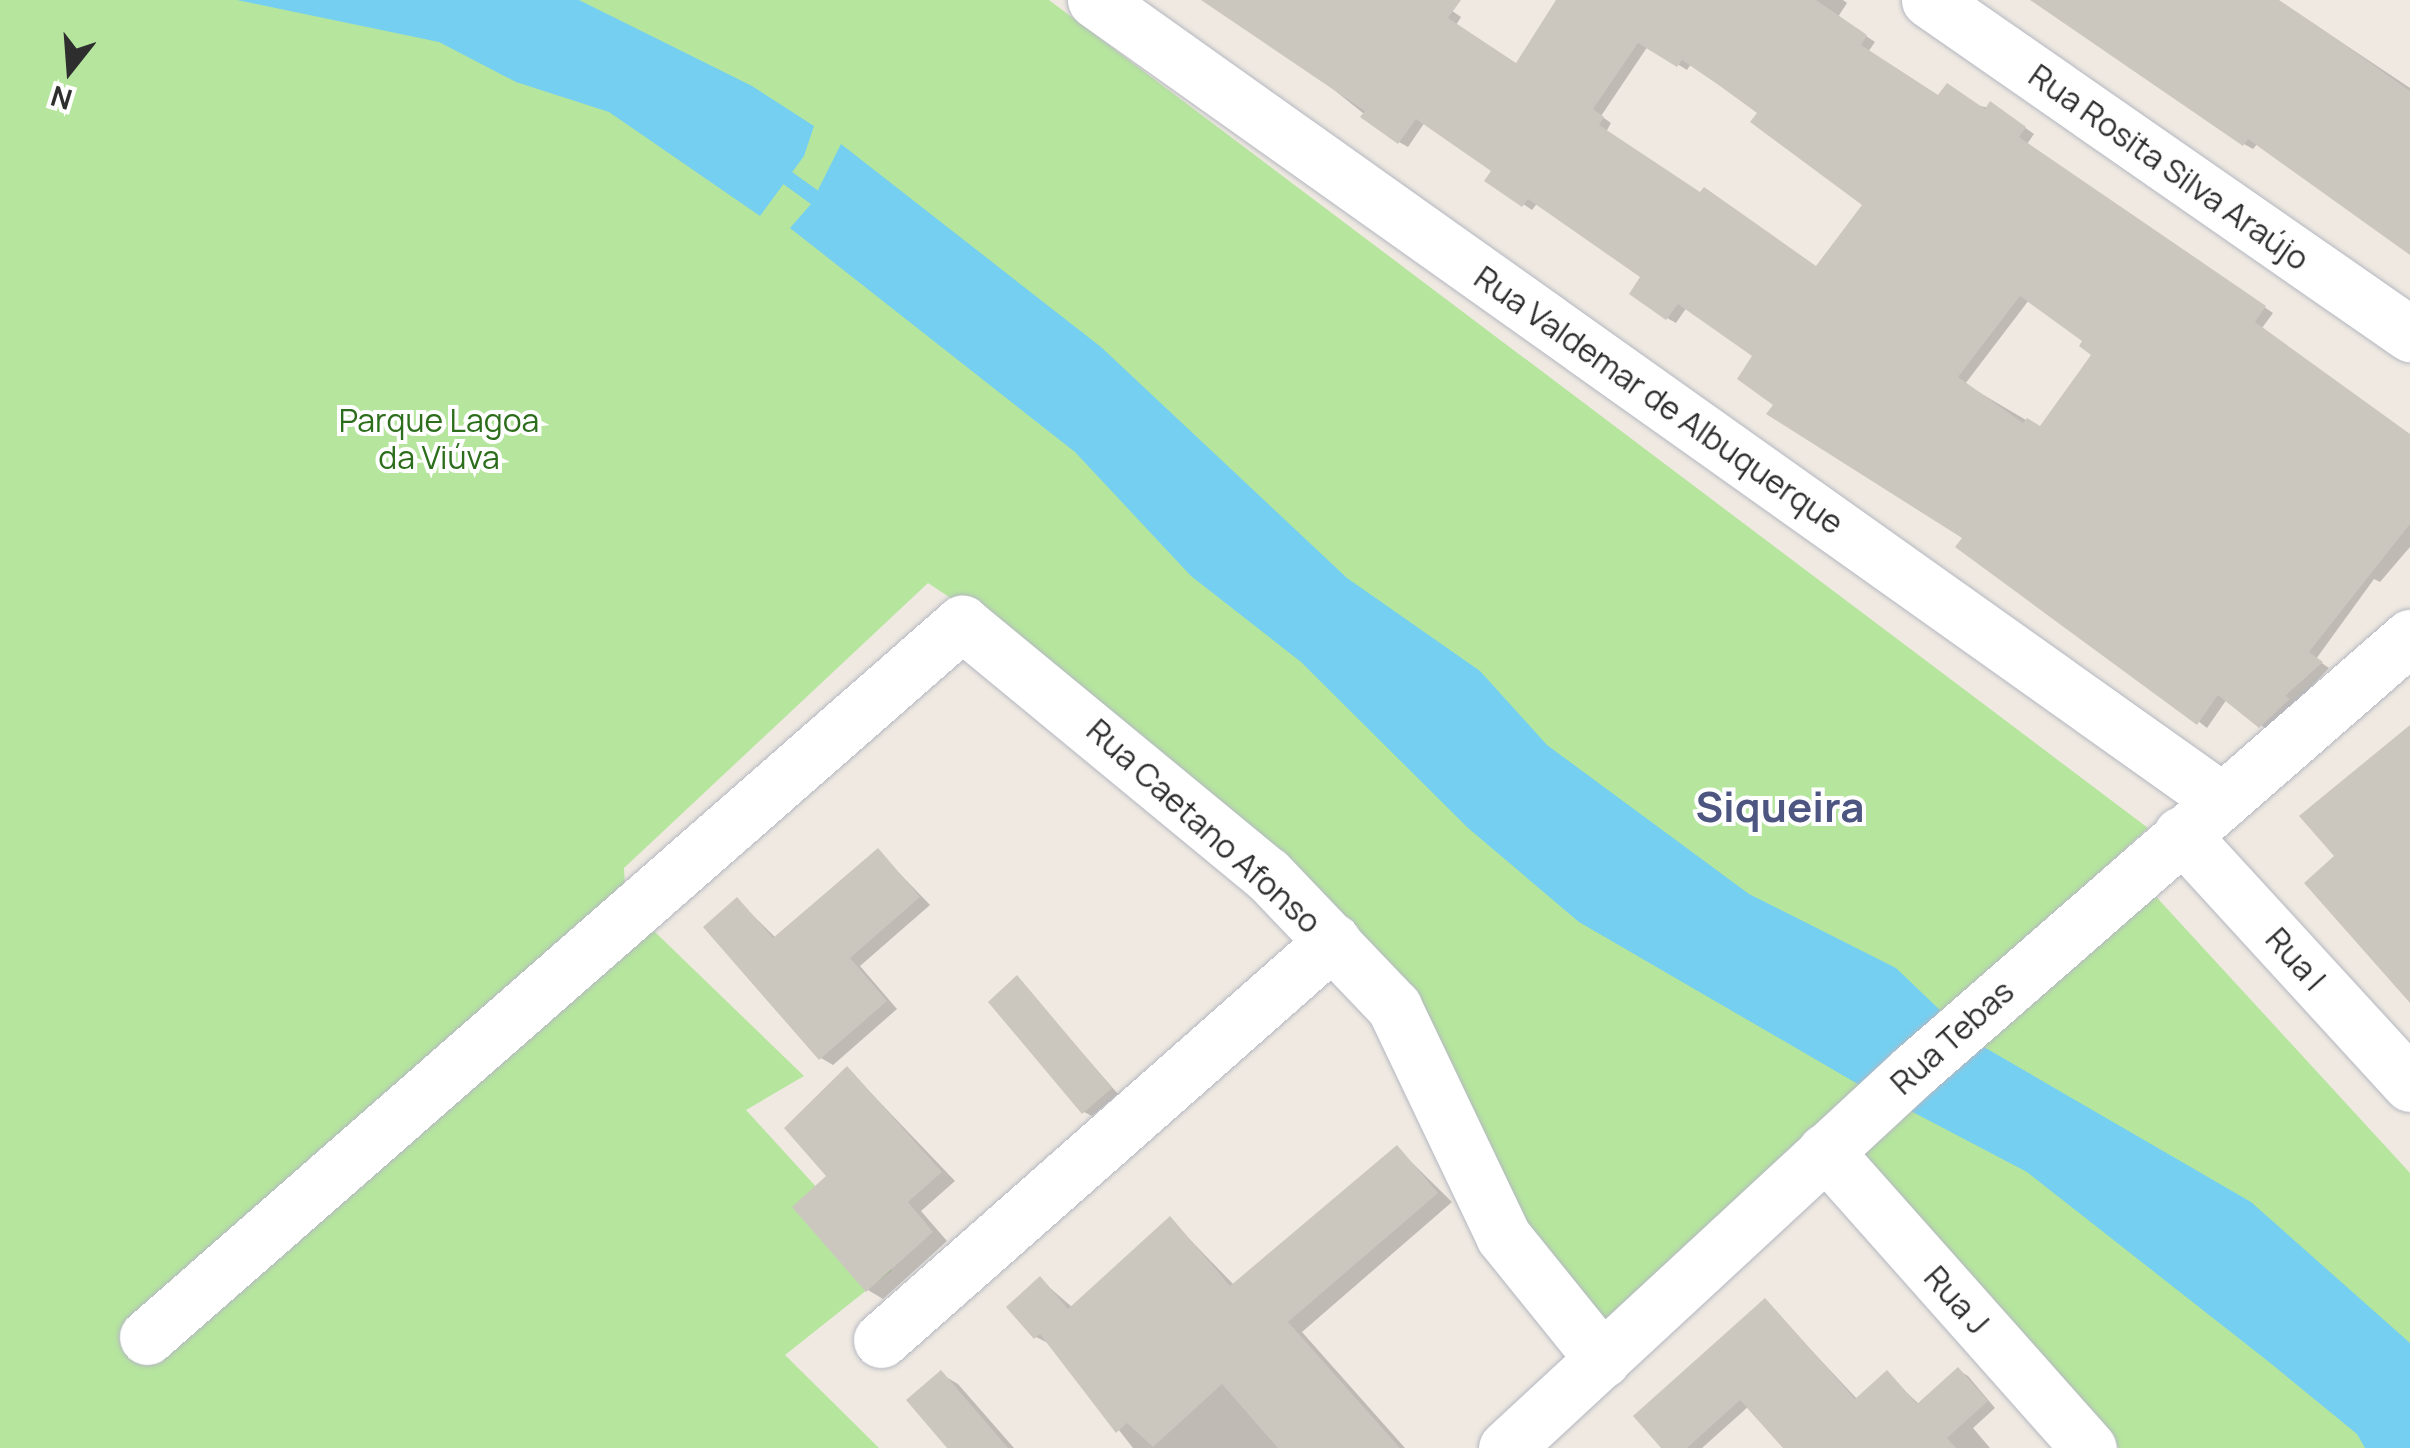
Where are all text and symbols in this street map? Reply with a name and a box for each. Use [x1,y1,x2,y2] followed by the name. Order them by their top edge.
[20,20,120,120] north arrow
[2022,56,2316,278] street label: Rua Rosita Silva Araújo
[46,78,76,120] text: N
[1467,258,1851,542] street label: Rua Valdemar de Albuquerque
[339,402,539,477] park label: Parque Lagoa da Viúva
[1079,711,1329,941] street label: Rua Caetano Afonso
[1695,781,1865,831] district label: Siqueira
[2258,920,2334,998] street label: Rua I
[1883,972,2021,1102] street label: Rua Tebas
[1917,1258,1997,1342] street label: Rua J

